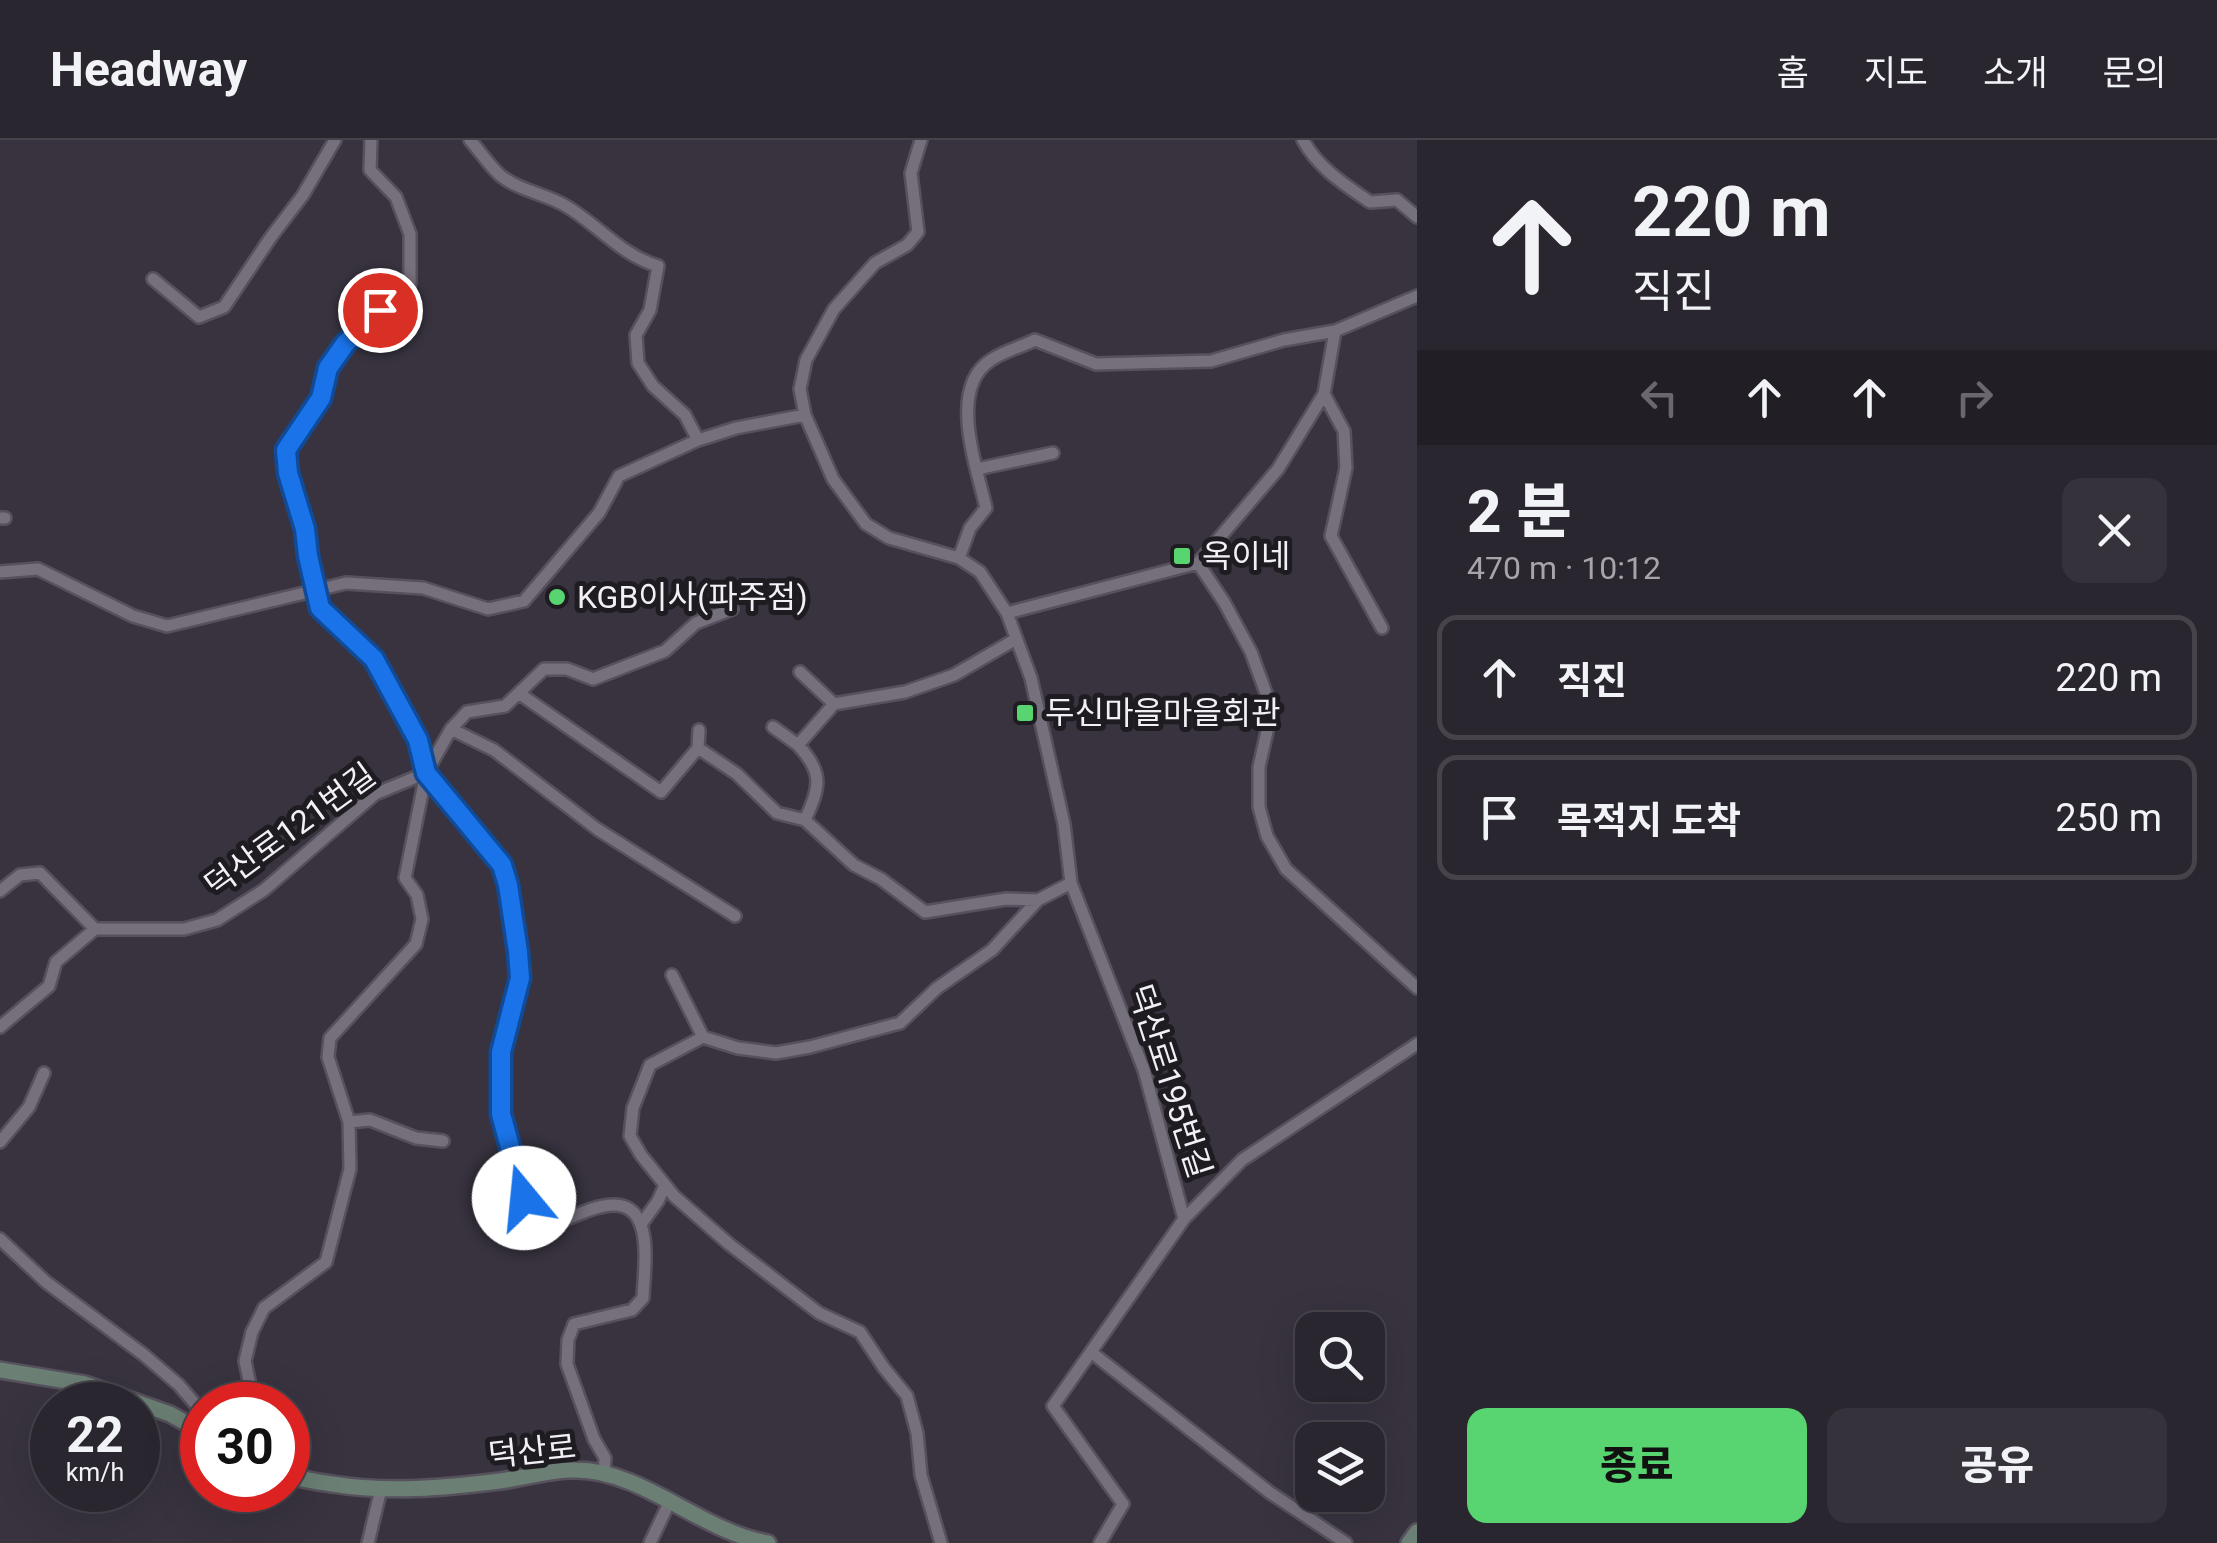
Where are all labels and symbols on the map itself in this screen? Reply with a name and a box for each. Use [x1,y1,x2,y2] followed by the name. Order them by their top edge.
[338,268,423,353] pin
[1202,537,1290,575] place label: 옥이네
[1171,545,1193,567] marker: 옥이네
[577,578,808,616] place label: KGB이사(파주점)
[546,586,568,608] marker: KGB이사(파주점)
[1045,694,1281,732] place label: 두신마을마을회관
[1014,702,1036,724] marker: 두신마을마을회관
[197,756,383,904] street label: 덕산로121번길
[1121,979,1219,1183] street label: 덕산로195번길
[472,1146,576,1250] position arrow
[180,1382,310,1512] speed limit sign: 30
[486,1427,578,1475] street label: 덕산로

